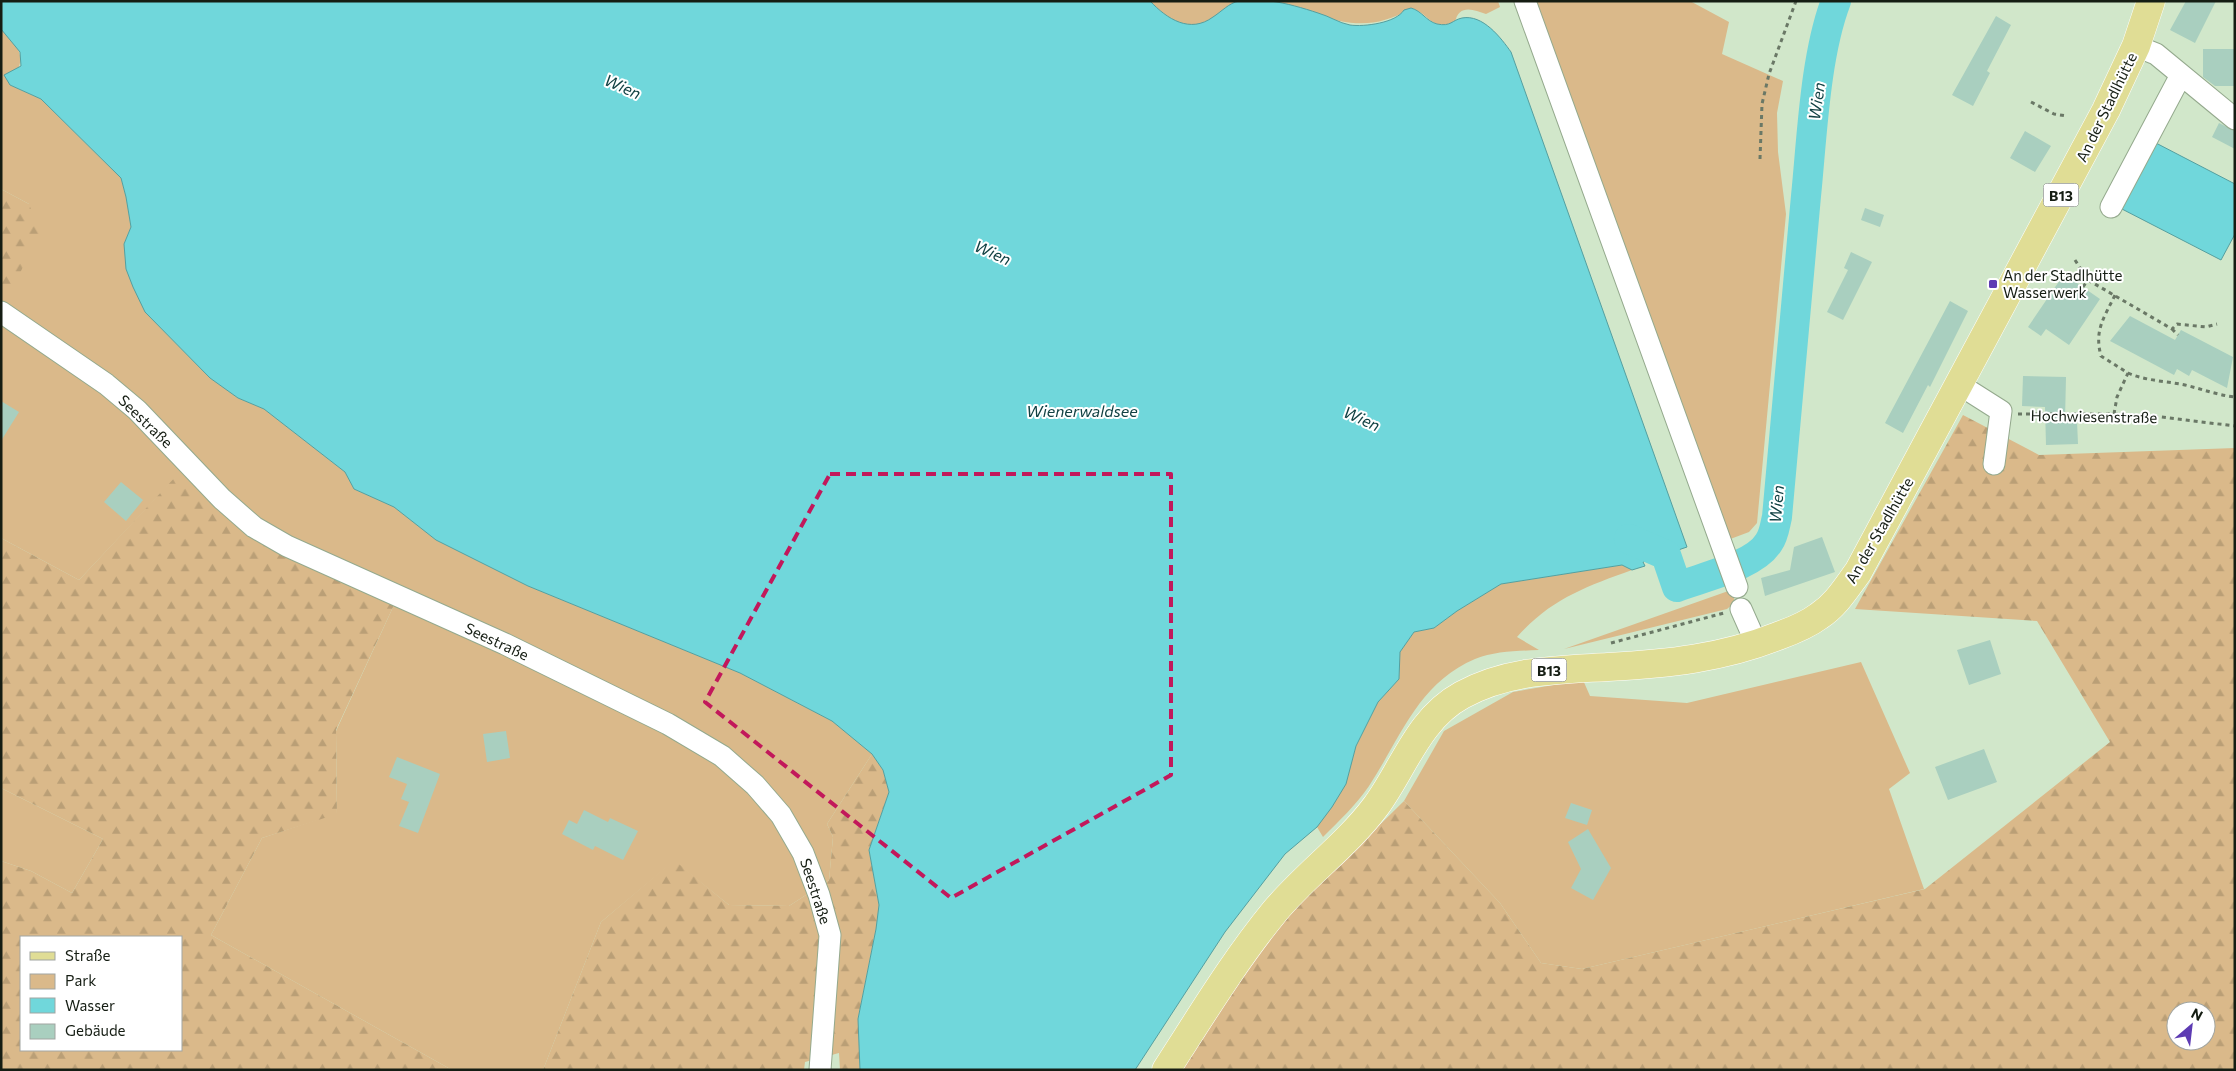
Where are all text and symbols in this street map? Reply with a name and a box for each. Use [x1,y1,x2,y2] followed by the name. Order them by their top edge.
[2072,49,2140,165] street label: An der Stadlhütte
[602,70,644,102] water label: Wien
[1804,81,1828,121] water label: Wien
[2044,184,2078,206] road number: B13
[972,236,1014,268] water label: Wien
[2003,266,2123,301] place label: An der Stadlhütte Wasserwerk
[1987,278,1999,290] marker: An der Stadlhütte Wasserwerk
[115,391,177,451] street label: Seestraße
[1026,401,1138,420] water label: Wienerwaldsee
[1341,402,1383,434] water label: Wien
[2030,406,2158,426] street label: Hochwiesenstraße
[1841,474,1917,586] street label: An der Stadlhütte
[1765,484,1787,524] water label: Wien
[462,618,532,664] street label: Seestraße
[1532,658,1566,682] road number: B13
[797,856,835,926] street label: Seestraße
[20,936,182,1051] legend
[65,946,111,964] text: Straße
[65,971,96,989] text: Park
[65,996,115,1014] text: Wasser
[2166,1001,2216,1051] north arrow
[2189,1004,2206,1024] text: N
[65,1021,126,1039] text: Gebäude

